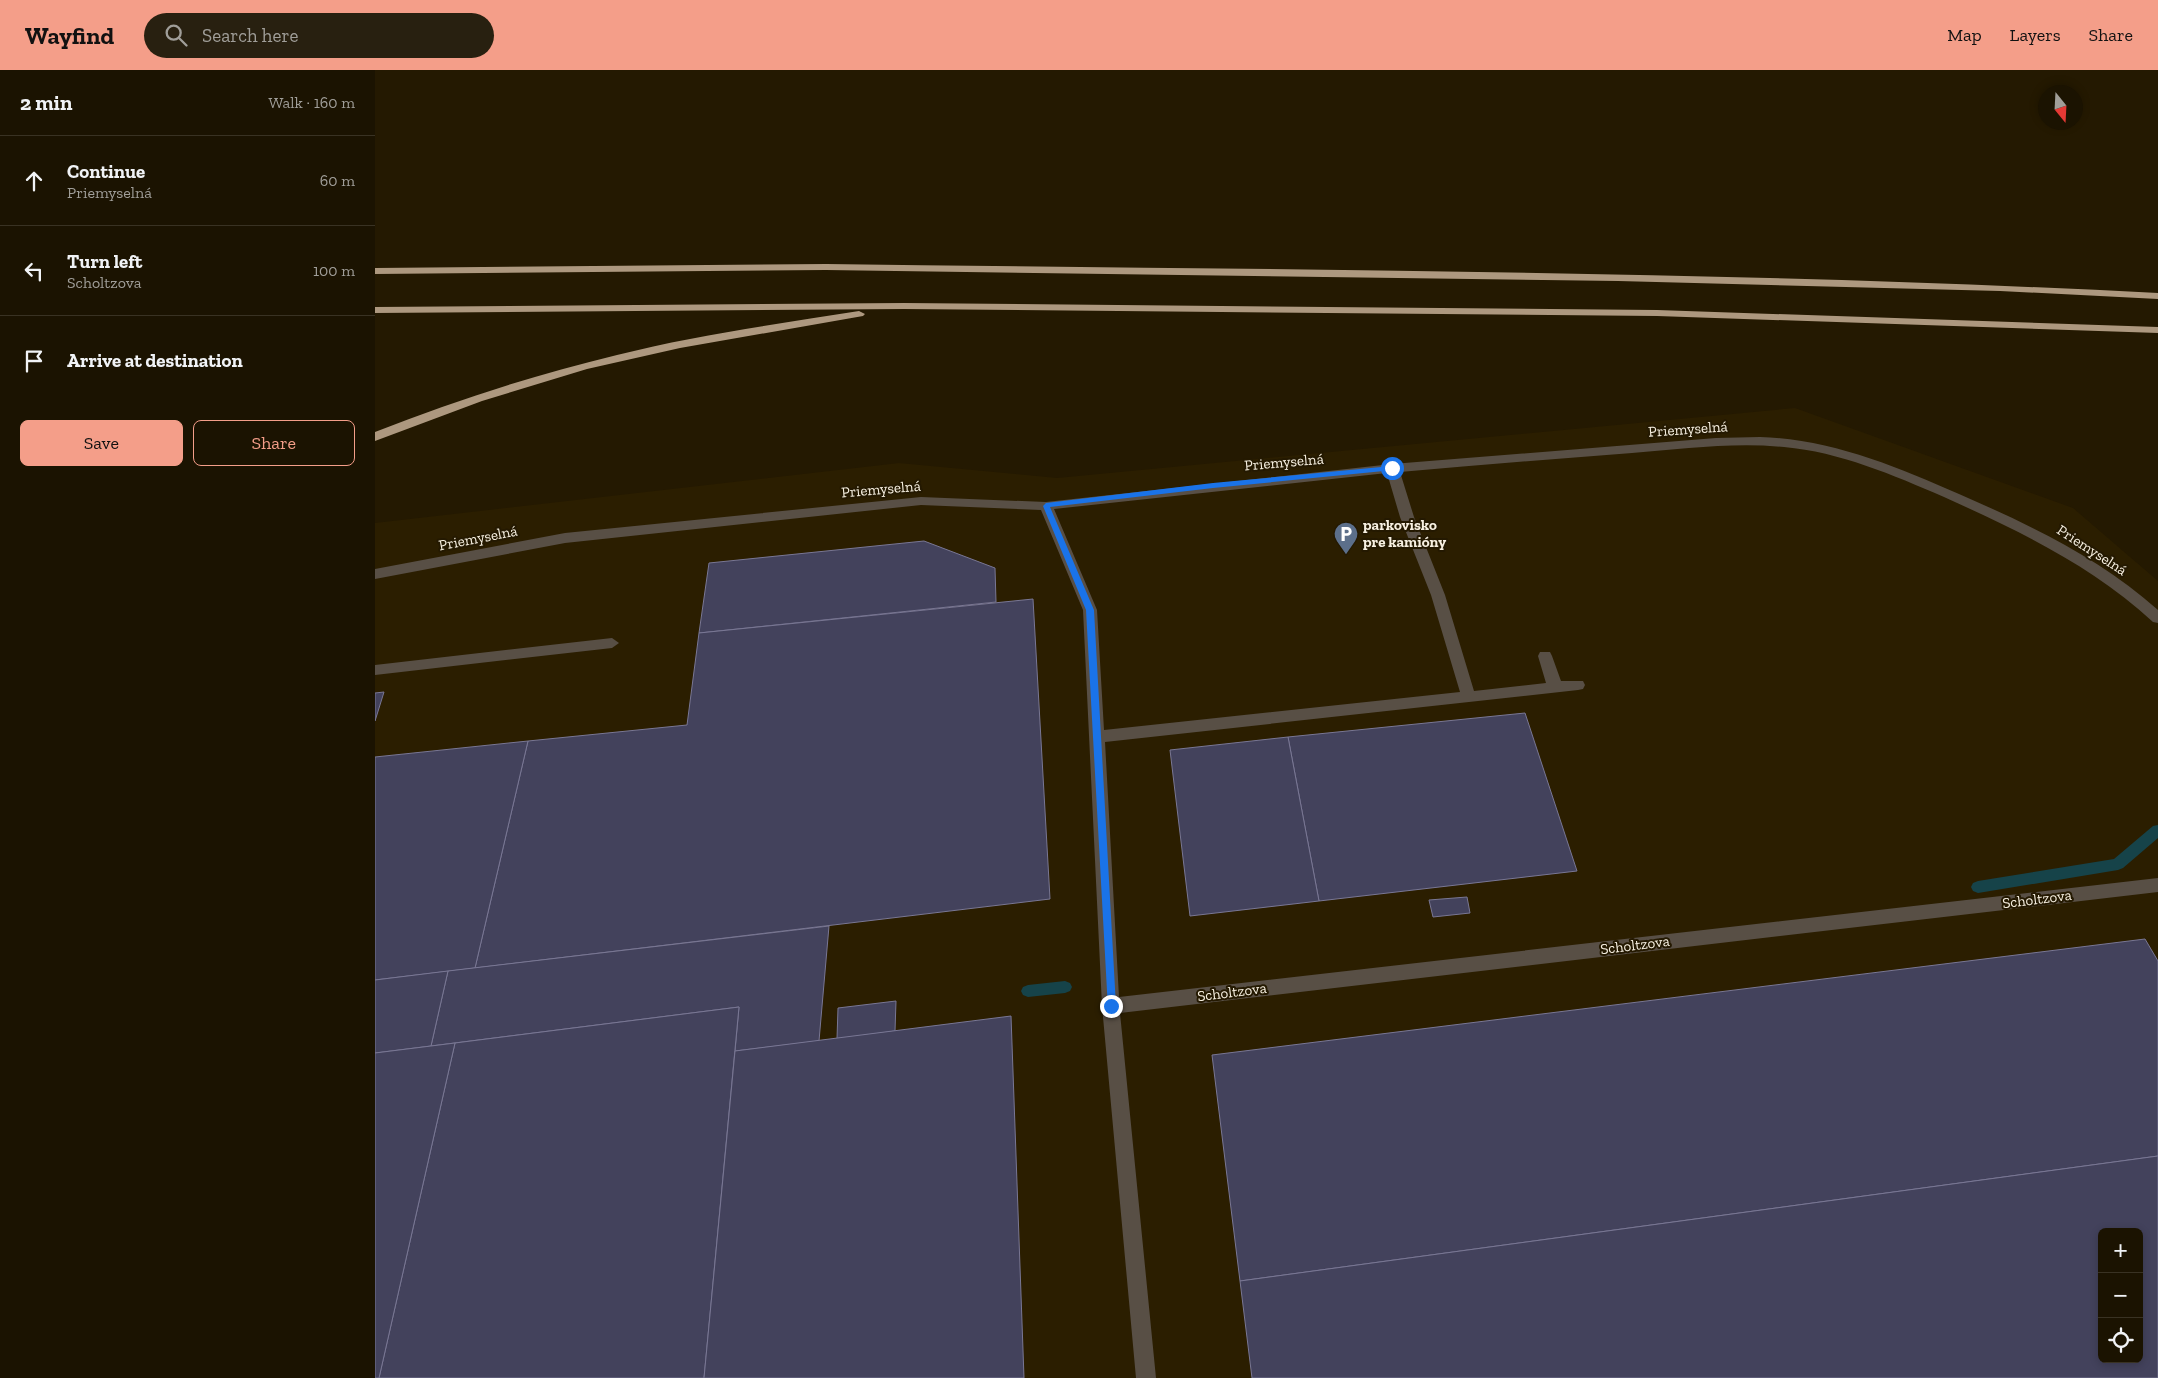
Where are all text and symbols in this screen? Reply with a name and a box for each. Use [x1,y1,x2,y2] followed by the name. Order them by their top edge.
[144,13,494,58] search box
[25,21,114,50] text: Wayfind
[162,21,190,49] icon: search
[202,24,298,47] text: Search here
[1947,24,1982,46] text: Map
[2010,24,2061,46] text: Layers
[2089,24,2133,46] text: Share
[2038,85,2083,130] north arrow
[20,90,72,115] text: 2 min
[268,93,355,112] text: Walk · 160 m
[67,160,145,183] text: Continue
[20,167,48,195] icon: ahead
[320,171,355,190] text: 60 m
[67,183,152,202] text: Priemyselná
[67,250,142,273] text: Turn left
[20,257,48,285] icon: left
[313,261,355,280] text: 100 m
[67,273,142,292] text: Scholtzova
[20,347,48,375] icon: arrive
[67,349,243,372] text: Arrive at destination
[1648,417,1728,441] street label: Priemyselná
[20,420,183,466] button: Save
[193,420,355,466] button: Share
[1244,450,1324,474] street label: Priemyselná
[1381,457,1404,480] route start
[841,477,921,501] street label: Priemyselná
[1363,516,1446,551] place label: parkovisko pre kamióny
[1333,521,1359,555] parking icon: parkovisko pre kamióny
[2054,521,2130,579] street label: Priemyselná
[437,522,519,554] street label: Priemyselná
[2001,886,2073,912] street label: Scholtzova
[1599,932,1671,958] street label: Scholtzova
[1196,979,1268,1005] street label: Scholtzova
[1100,995,1123,1018] route end
[2098,1228,2143,1363] map controls
[2098,1228,2143,1273] button: +
[2098,1273,2143,1318] button: −
[2098,1318,2143,1363] button: locate

